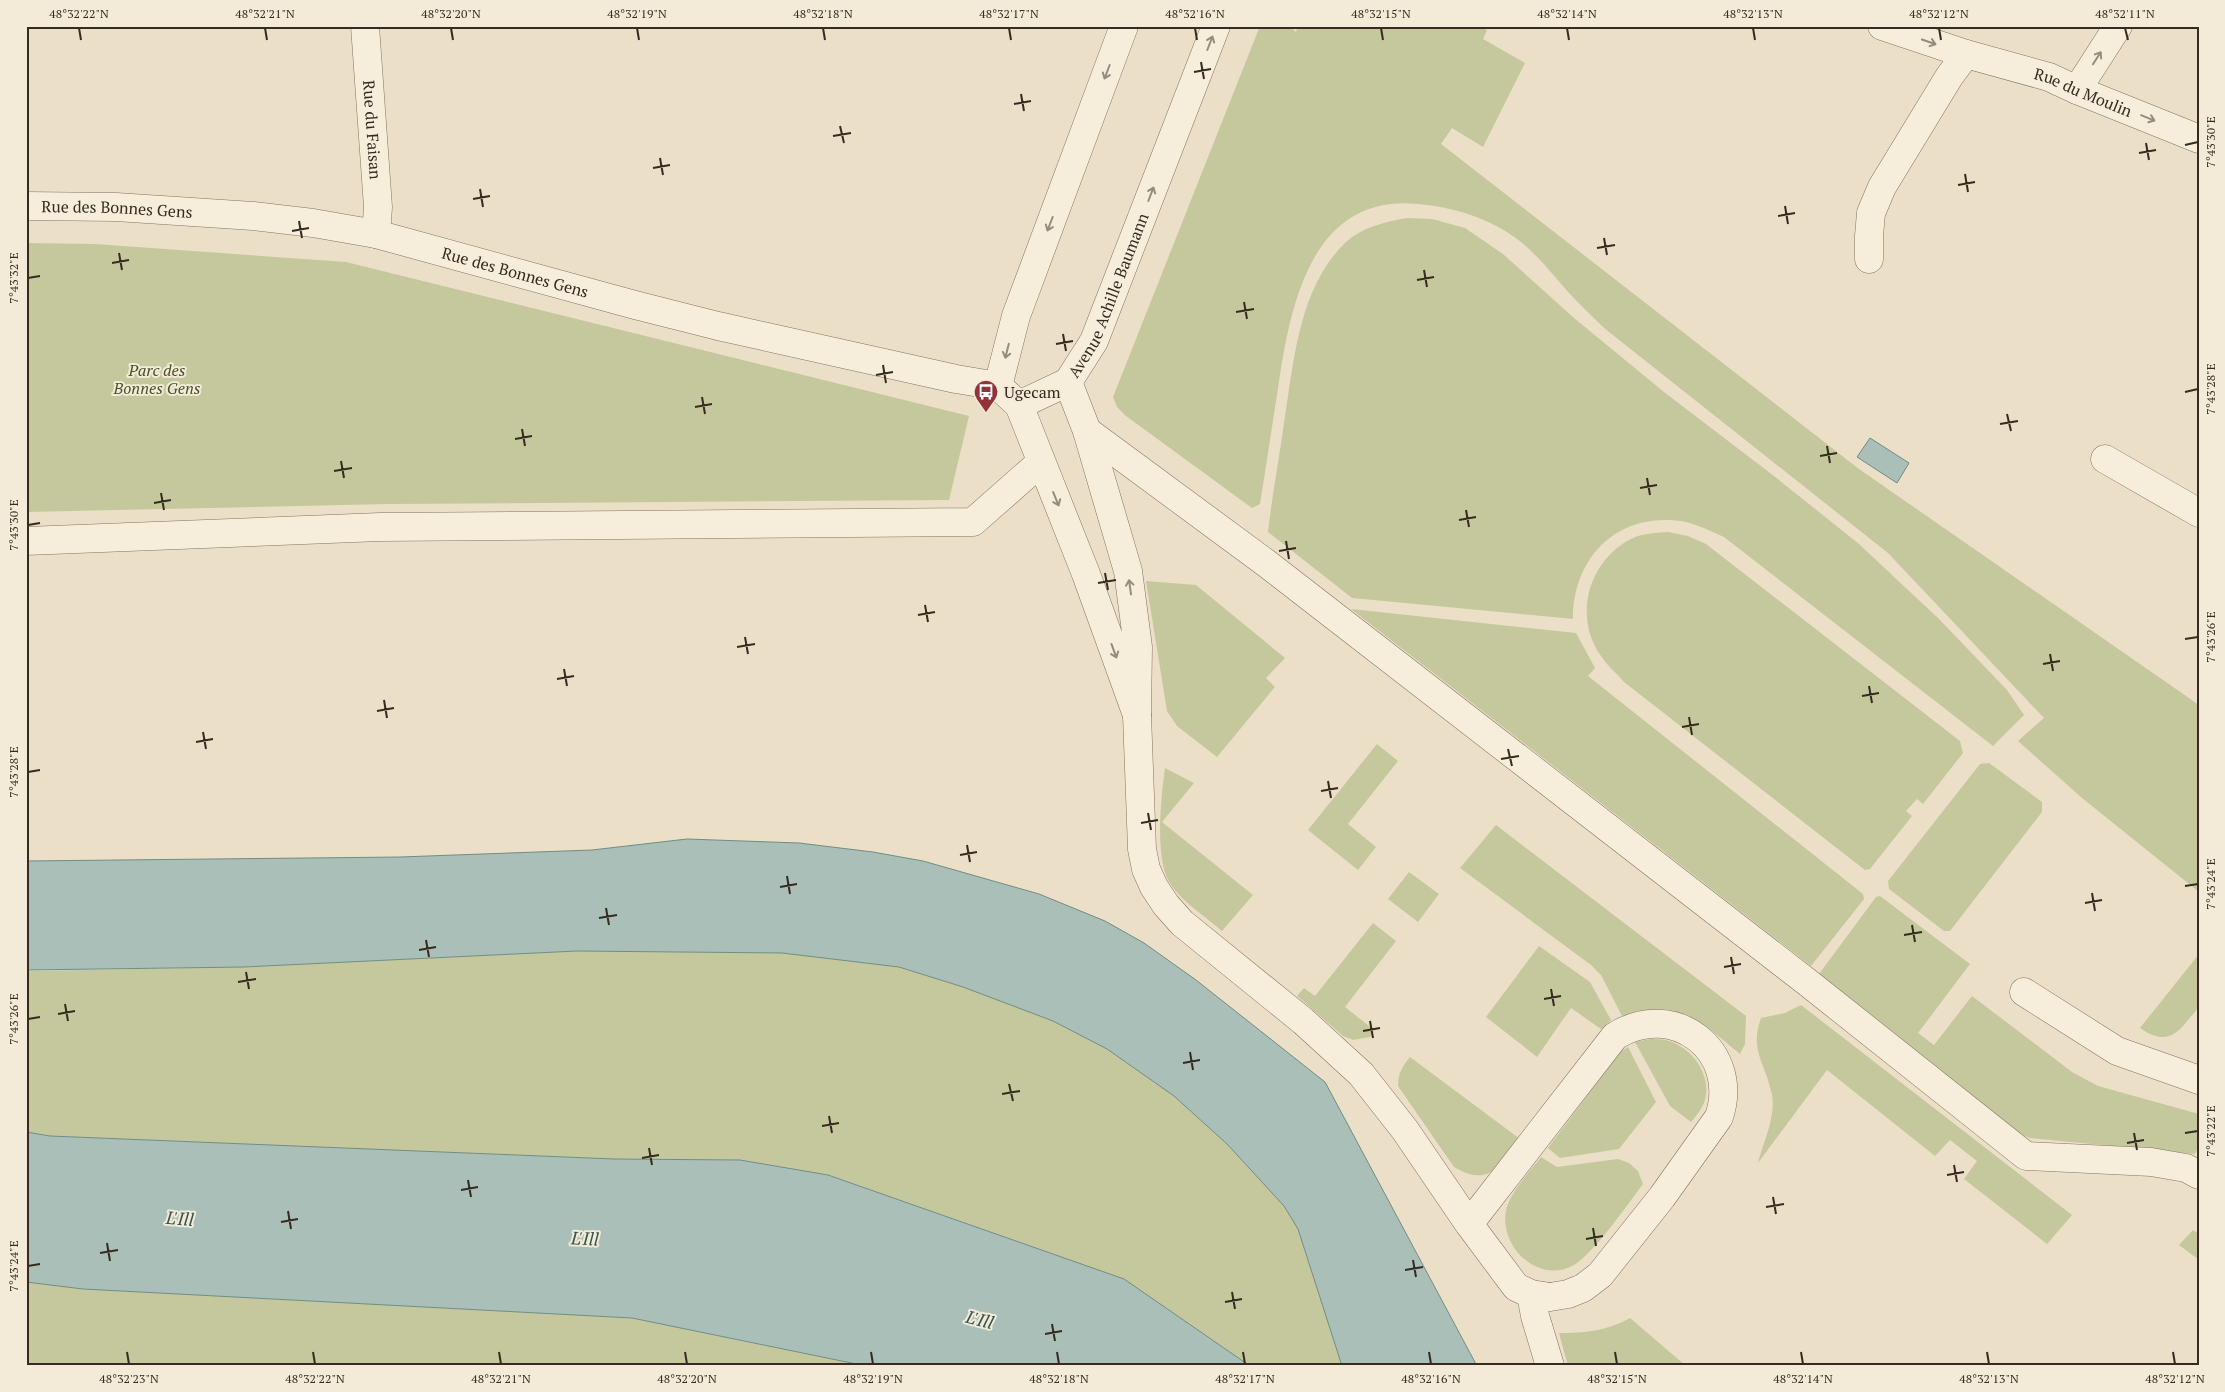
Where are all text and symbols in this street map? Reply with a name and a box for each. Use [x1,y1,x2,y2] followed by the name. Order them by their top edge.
[49,6,109,21] text: 48°32'22"N
[235,6,295,21] text: 48°32'21"N
[421,6,481,21] text: 48°32'20"N
[607,6,667,21] text: 48°32'19"N
[793,6,853,21] text: 48°32'18"N
[979,6,1039,21] text: 48°32'17"N
[1165,6,1225,21] text: 48°32'16"N
[1351,6,1411,21] text: 48°32'15"N
[1537,6,1597,21] text: 48°32'14"N
[1723,6,1783,21] text: 48°32'13"N
[1909,6,1969,21] text: 48°32'12"N
[2095,6,2155,21] text: 48°32'11"N
[1206,36,1215,51] one-way arrow
[1920,38,1936,47] one-way arrow
[2092,51,2103,65] one-way arrow
[2032,62,2136,122] street label: Rue du Moulin
[1102,64,1111,79] one-way arrow
[358,79,387,181] street label: Rue du Faisan
[2140,115,2155,124] one-way arrow
[2203,116,2218,168] text: 7°43'30"E
[1147,187,1156,202] one-way arrow
[41,195,193,223] street label: Rue des Bonnes Gens
[1063,209,1154,382] street label: Avenue Achille Baumann
[1045,216,1054,231] one-way arrow
[439,242,591,303] street label: Rue des Bonnes Gens
[6,252,21,304] text: 7°43'32"E
[1002,343,1011,359] one-way arrow
[113,359,201,399] park label: Parc des Bonnes Gens
[2203,363,2218,415] text: 7°43'28"E
[973,379,999,413] bus stop icon: Ugecam
[1004,381,1061,403] place label: Ugecam
[1051,491,1061,506] one-way arrow
[6,499,21,551] text: 7°43'30"E
[1125,579,1135,595] one-way arrow
[2203,611,2218,663] text: 7°43'26"E
[1110,643,1119,658] one-way arrow
[6,746,21,798] text: 7°43'28"E
[2203,858,2218,910] text: 7°43'24"E
[6,993,21,1045] text: 7°43'26"E
[2203,1105,2218,1157] text: 7°43'22"E
[164,1205,195,1231] water label: L'Ill
[570,1225,599,1251] water label: L'Ill
[6,1240,21,1292] text: 7°43'24"E
[963,1304,996,1334] water label: L'Ill
[99,1371,159,1386] text: 48°32'23"N
[285,1371,345,1386] text: 48°32'22"N
[471,1371,531,1386] text: 48°32'21"N
[657,1371,717,1386] text: 48°32'20"N
[843,1371,903,1386] text: 48°32'19"N
[1029,1371,1089,1386] text: 48°32'18"N
[1215,1371,1275,1386] text: 48°32'17"N
[1401,1371,1461,1386] text: 48°32'16"N
[1587,1371,1647,1386] text: 48°32'15"N
[1773,1371,1833,1386] text: 48°32'14"N
[1959,1371,2019,1386] text: 48°32'13"N
[2145,1371,2205,1386] text: 48°32'12"N

